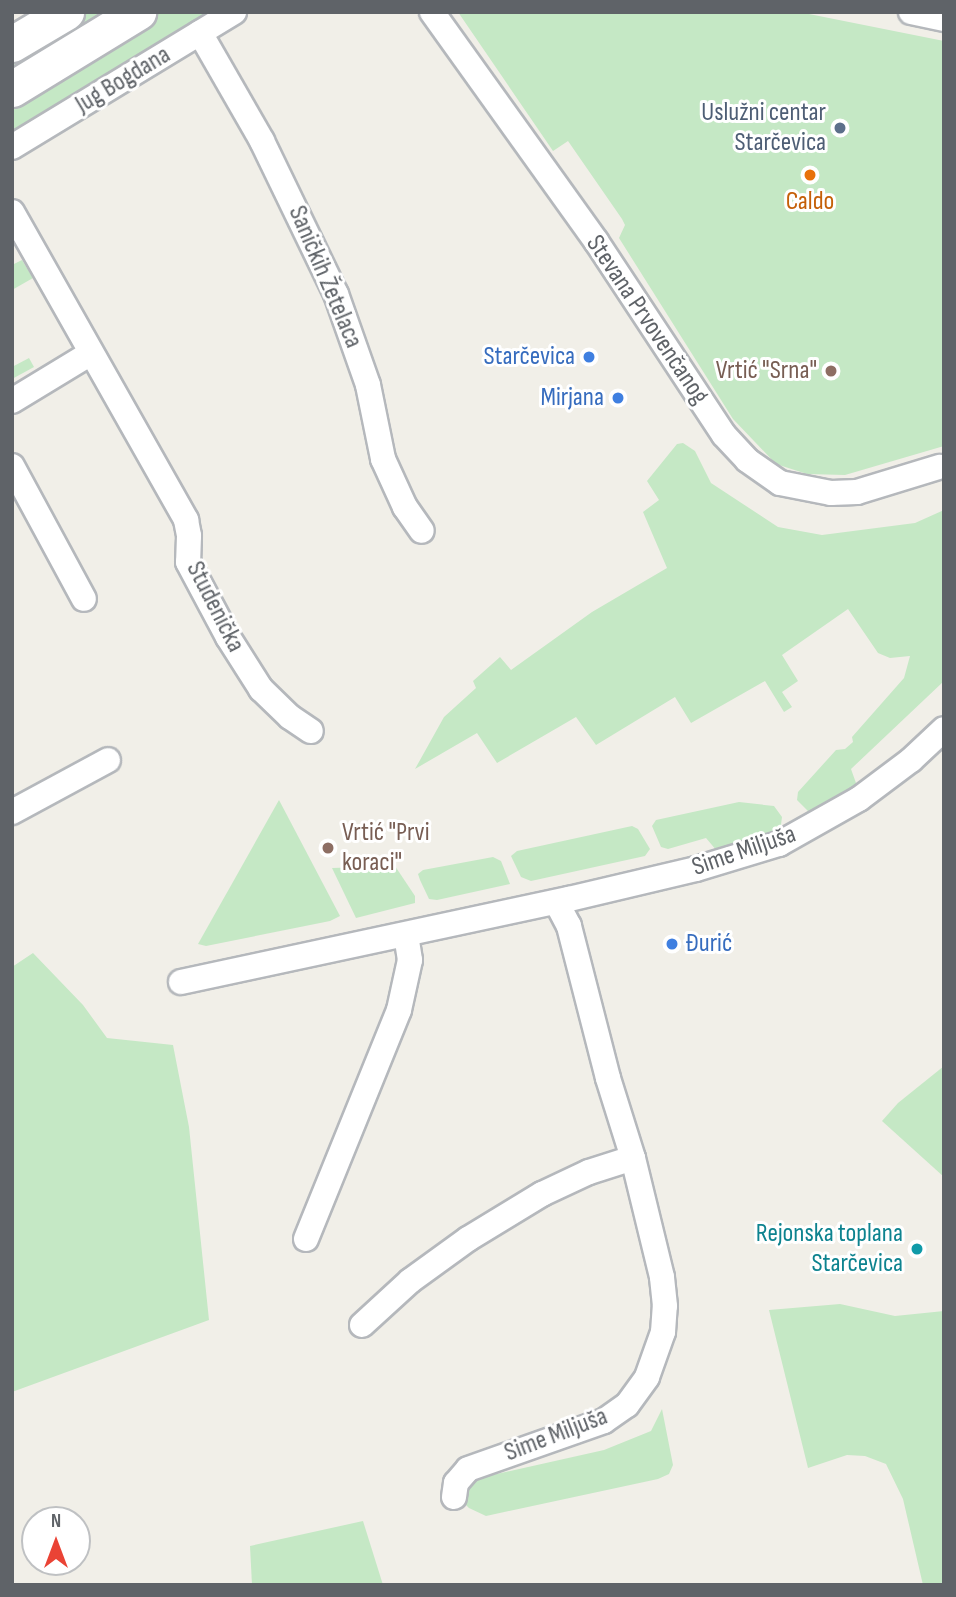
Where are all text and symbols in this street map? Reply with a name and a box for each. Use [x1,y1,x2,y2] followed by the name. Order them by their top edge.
[70,40,176,120] street label: Jug Bogdana
[701,97,826,158] place label: Uslužni centar Starčevica
[832,120,848,136] marker: Uslužni centar Starčevica
[802,167,818,183] marker: Caldo
[786,186,834,218] place label: Caldo
[281,201,369,353] street label: Saničkih Žetelaca
[579,230,715,410] street label: Stevana Prvovenčanog
[483,341,575,373] place label: Starčevica
[581,349,597,365] marker: Starčevica
[716,355,817,387] place label: Vrtić "Srna"
[823,363,839,379] marker: Vrtić "Srna"
[540,382,604,414] place label: Mirjana
[610,390,626,406] marker: Mirjana
[179,556,251,658] street label: Studenička
[342,817,430,878] place label: Vrtić "Prvi koraci"
[688,819,800,883] street label: Sime Miljuša
[320,840,336,856] marker: Vrtić "Prvi koraci"
[686,928,732,960] place label: Đurić
[664,936,680,952] marker: Đurić
[756,1218,903,1280] place label: Rejonska toplana Starčevica
[909,1241,925,1257] marker: Rejonska toplana Starčevica
[500,1401,612,1469] street label: Sime Miljuša
[21,1506,91,1576] north arrow
[51,1510,61,1533] text: N

